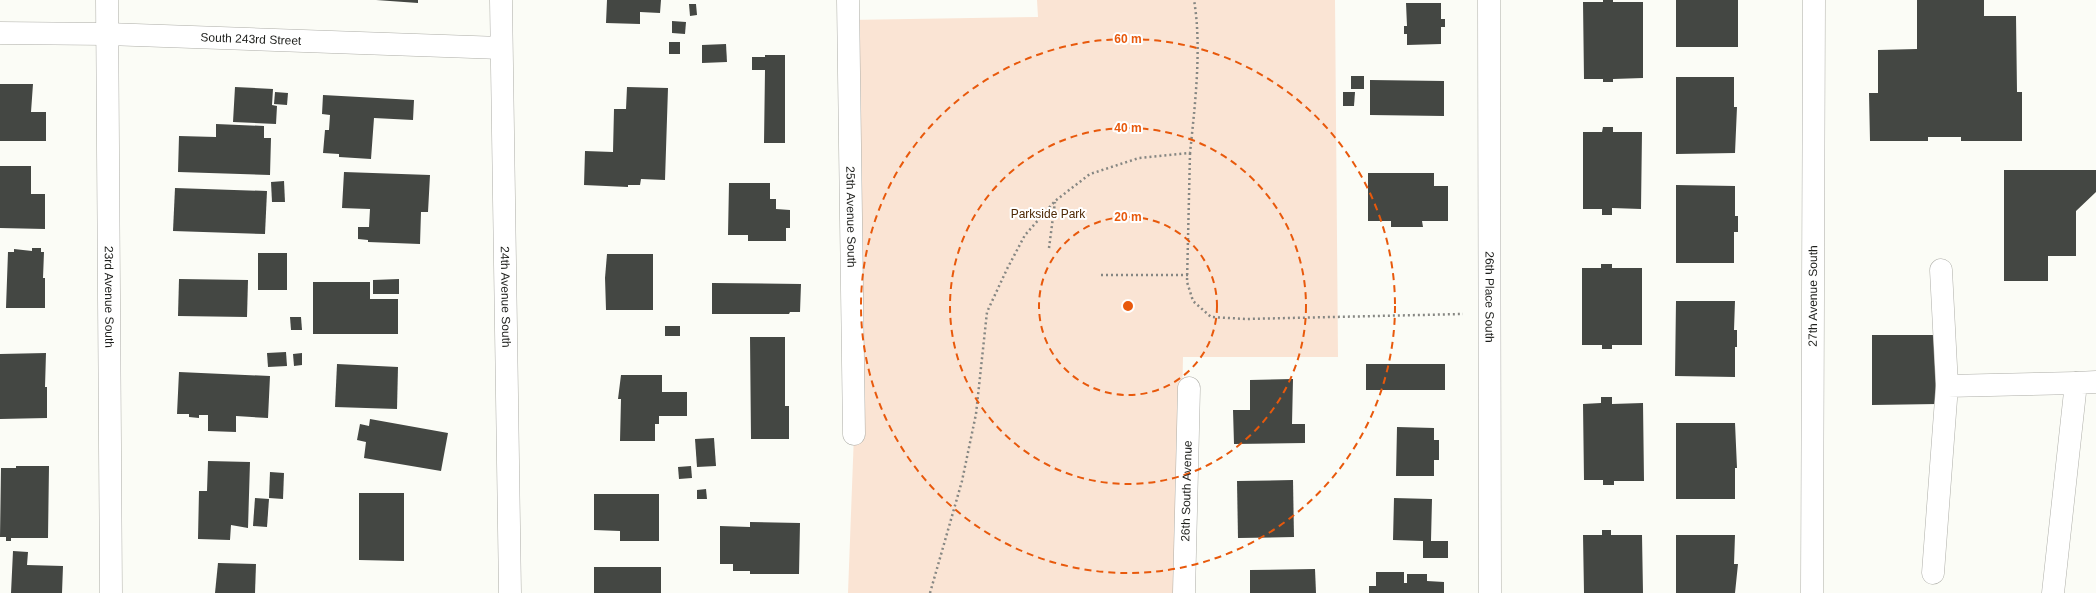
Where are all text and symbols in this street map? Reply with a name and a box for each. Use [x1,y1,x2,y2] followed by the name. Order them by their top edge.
[200,30,302,48] street label: South 243rd Street
[1114,32,1142,46] text: 60 m
[1114,121,1142,135] text: 40 m
[843,166,859,268] street label: 25th Avenue South
[1011,207,1086,221] park label: Parkside Park
[1114,210,1142,224] text: 20 m
[1806,245,1820,347] street label: 27th Avenue South
[102,246,116,348] street label: 23rd Avenue South
[498,246,513,348] street label: 24th Avenue South
[1482,251,1497,343] street label: 26th Place South
[1121,299,1135,313] centre of rings
[1178,440,1195,542] street label: 26th South Avenue

